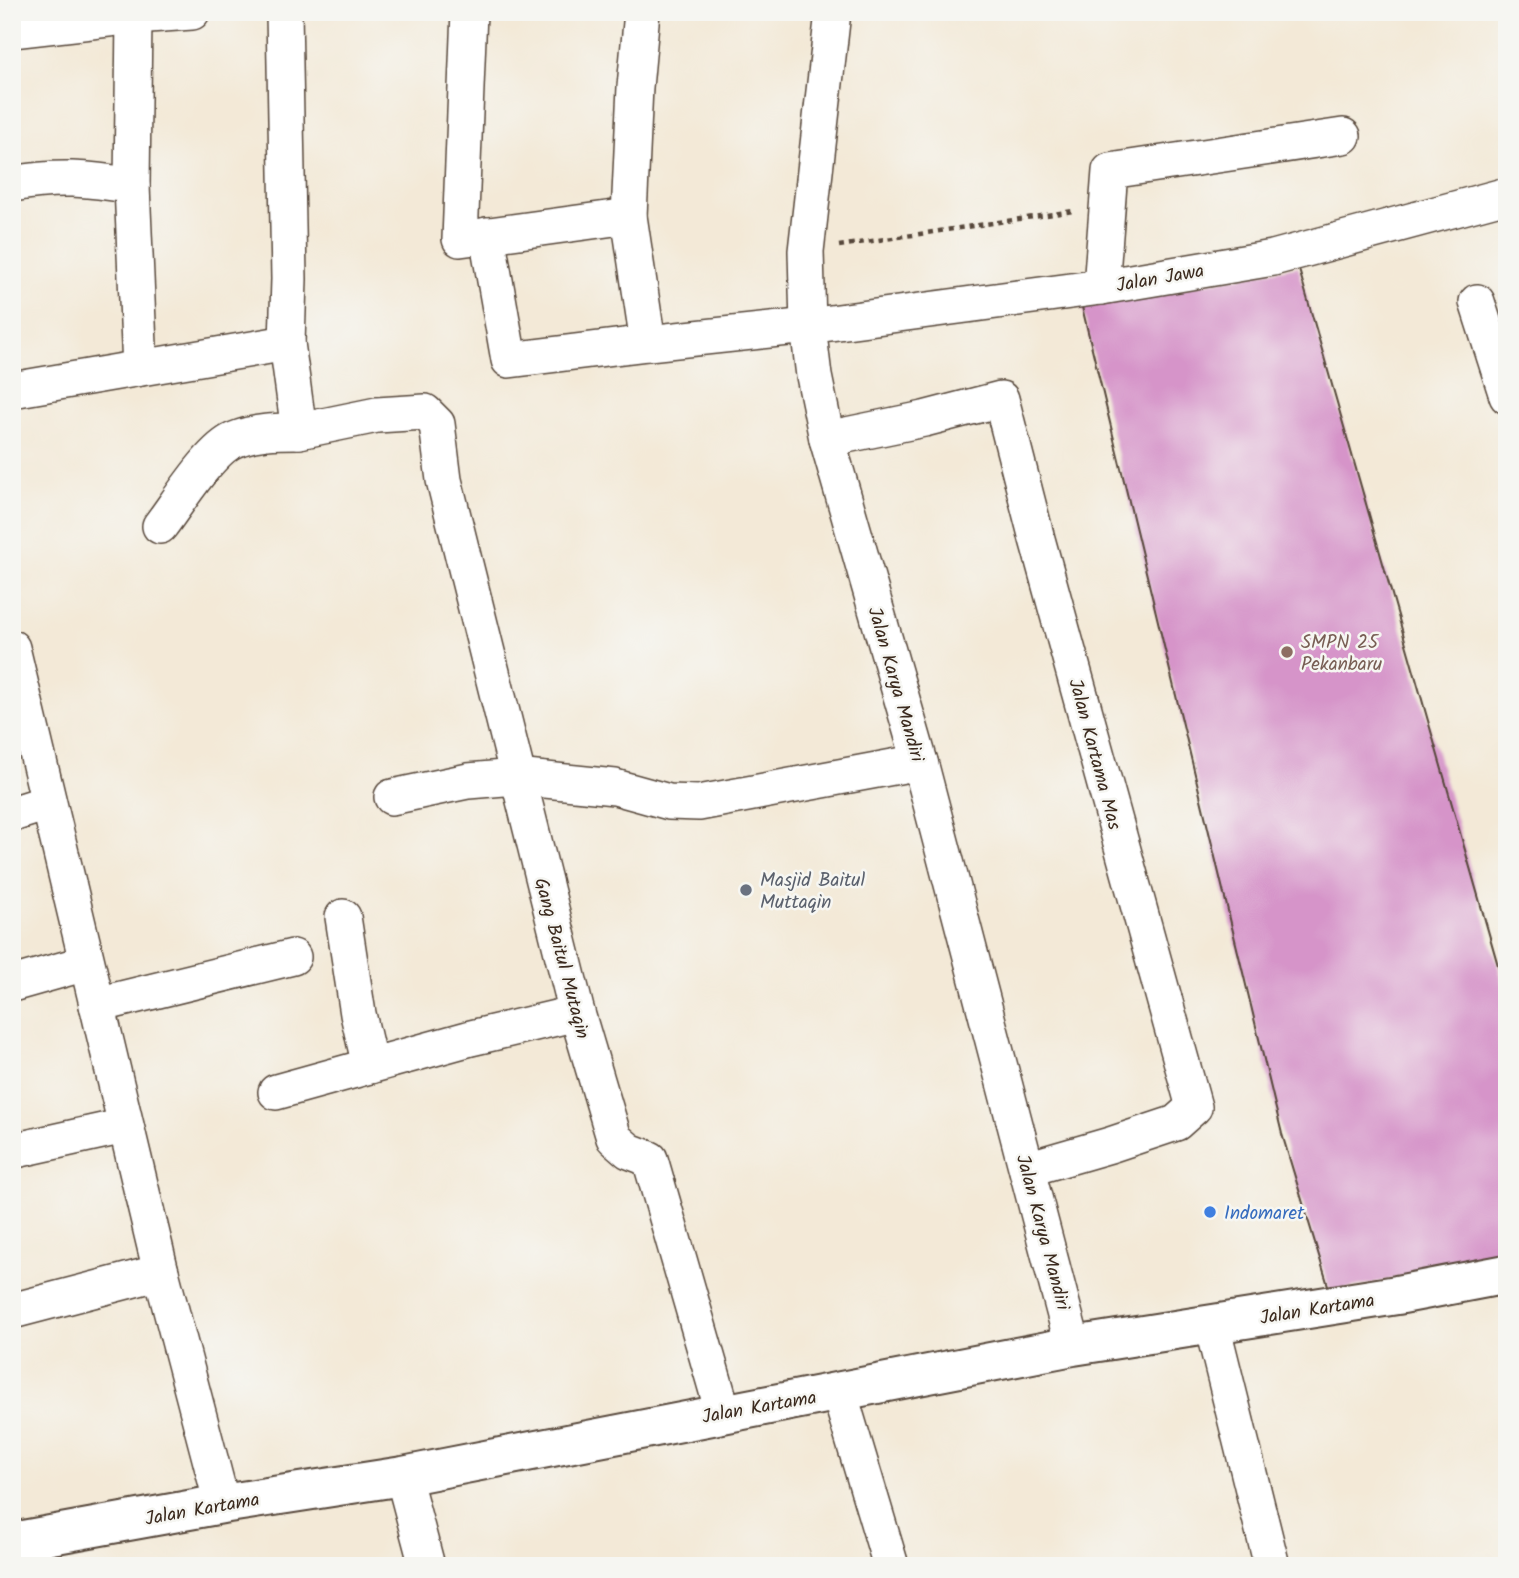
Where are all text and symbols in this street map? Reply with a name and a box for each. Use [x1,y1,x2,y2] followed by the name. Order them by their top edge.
[1114,257,1207,301] street label: Jalan Jawa
[859,604,932,767] street label: Jalan Karya Mandiri
[1301,628,1382,680] place label: SMPN 25 Pekanbaru
[1279,644,1295,660] marker: SMPN 25 Pekanbaru
[1059,676,1129,833] street label: Jalan Kartama Mas
[760,866,865,918] place label: Masjid Baitul Muttaqin
[525,875,597,1042] street label: Gang Baitul Mutaqin
[738,882,754,898] marker: Masjid Baitul Muttaqin
[1007,1151,1078,1315] street label: Jalan Karya Mandiri
[1224,1199,1305,1229] place label: Indomaret
[1202,1204,1218,1220] marker: Indomaret
[1258,1286,1377,1334] street label: Jalan Kartama
[700,1383,819,1433] street label: Jalan Kartama
[143,1485,262,1535] street label: Jalan Kartama

